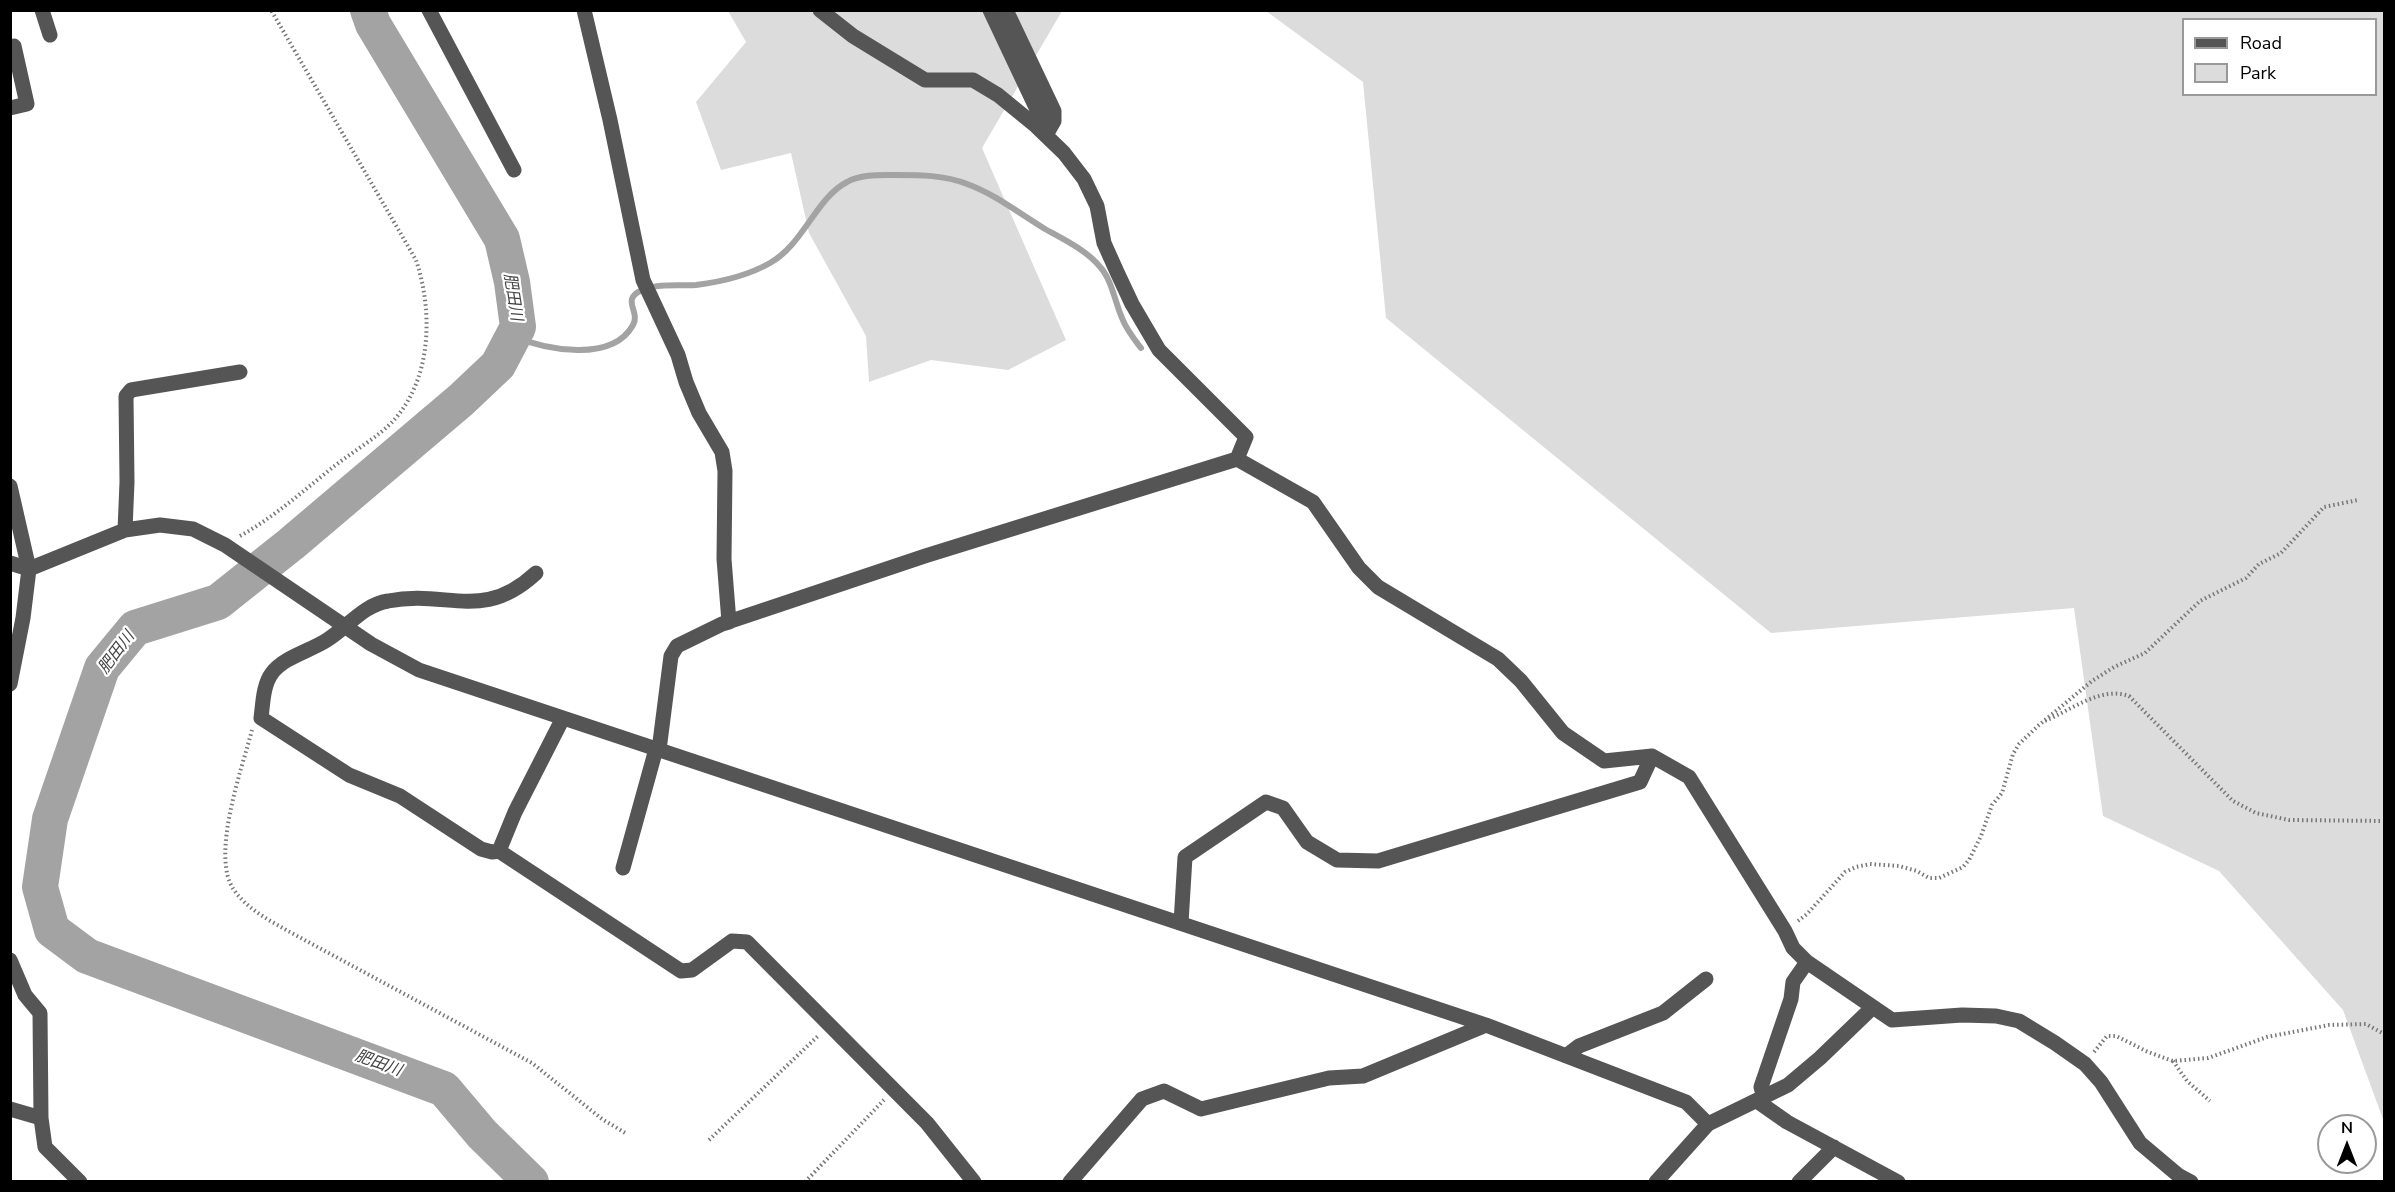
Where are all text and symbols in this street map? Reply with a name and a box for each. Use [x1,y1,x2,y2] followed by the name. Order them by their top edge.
[2182,18,2377,96] legend
[2240,31,2282,55] text: Road
[2240,61,2276,85] text: Park
[499,272,525,322] water label: 肥田川
[95,628,139,678] water label: 肥田川
[352,1047,404,1081] water label: 肥田川
[2317,1114,2377,1174] north arrow
[2341,1117,2353,1139] text: N

